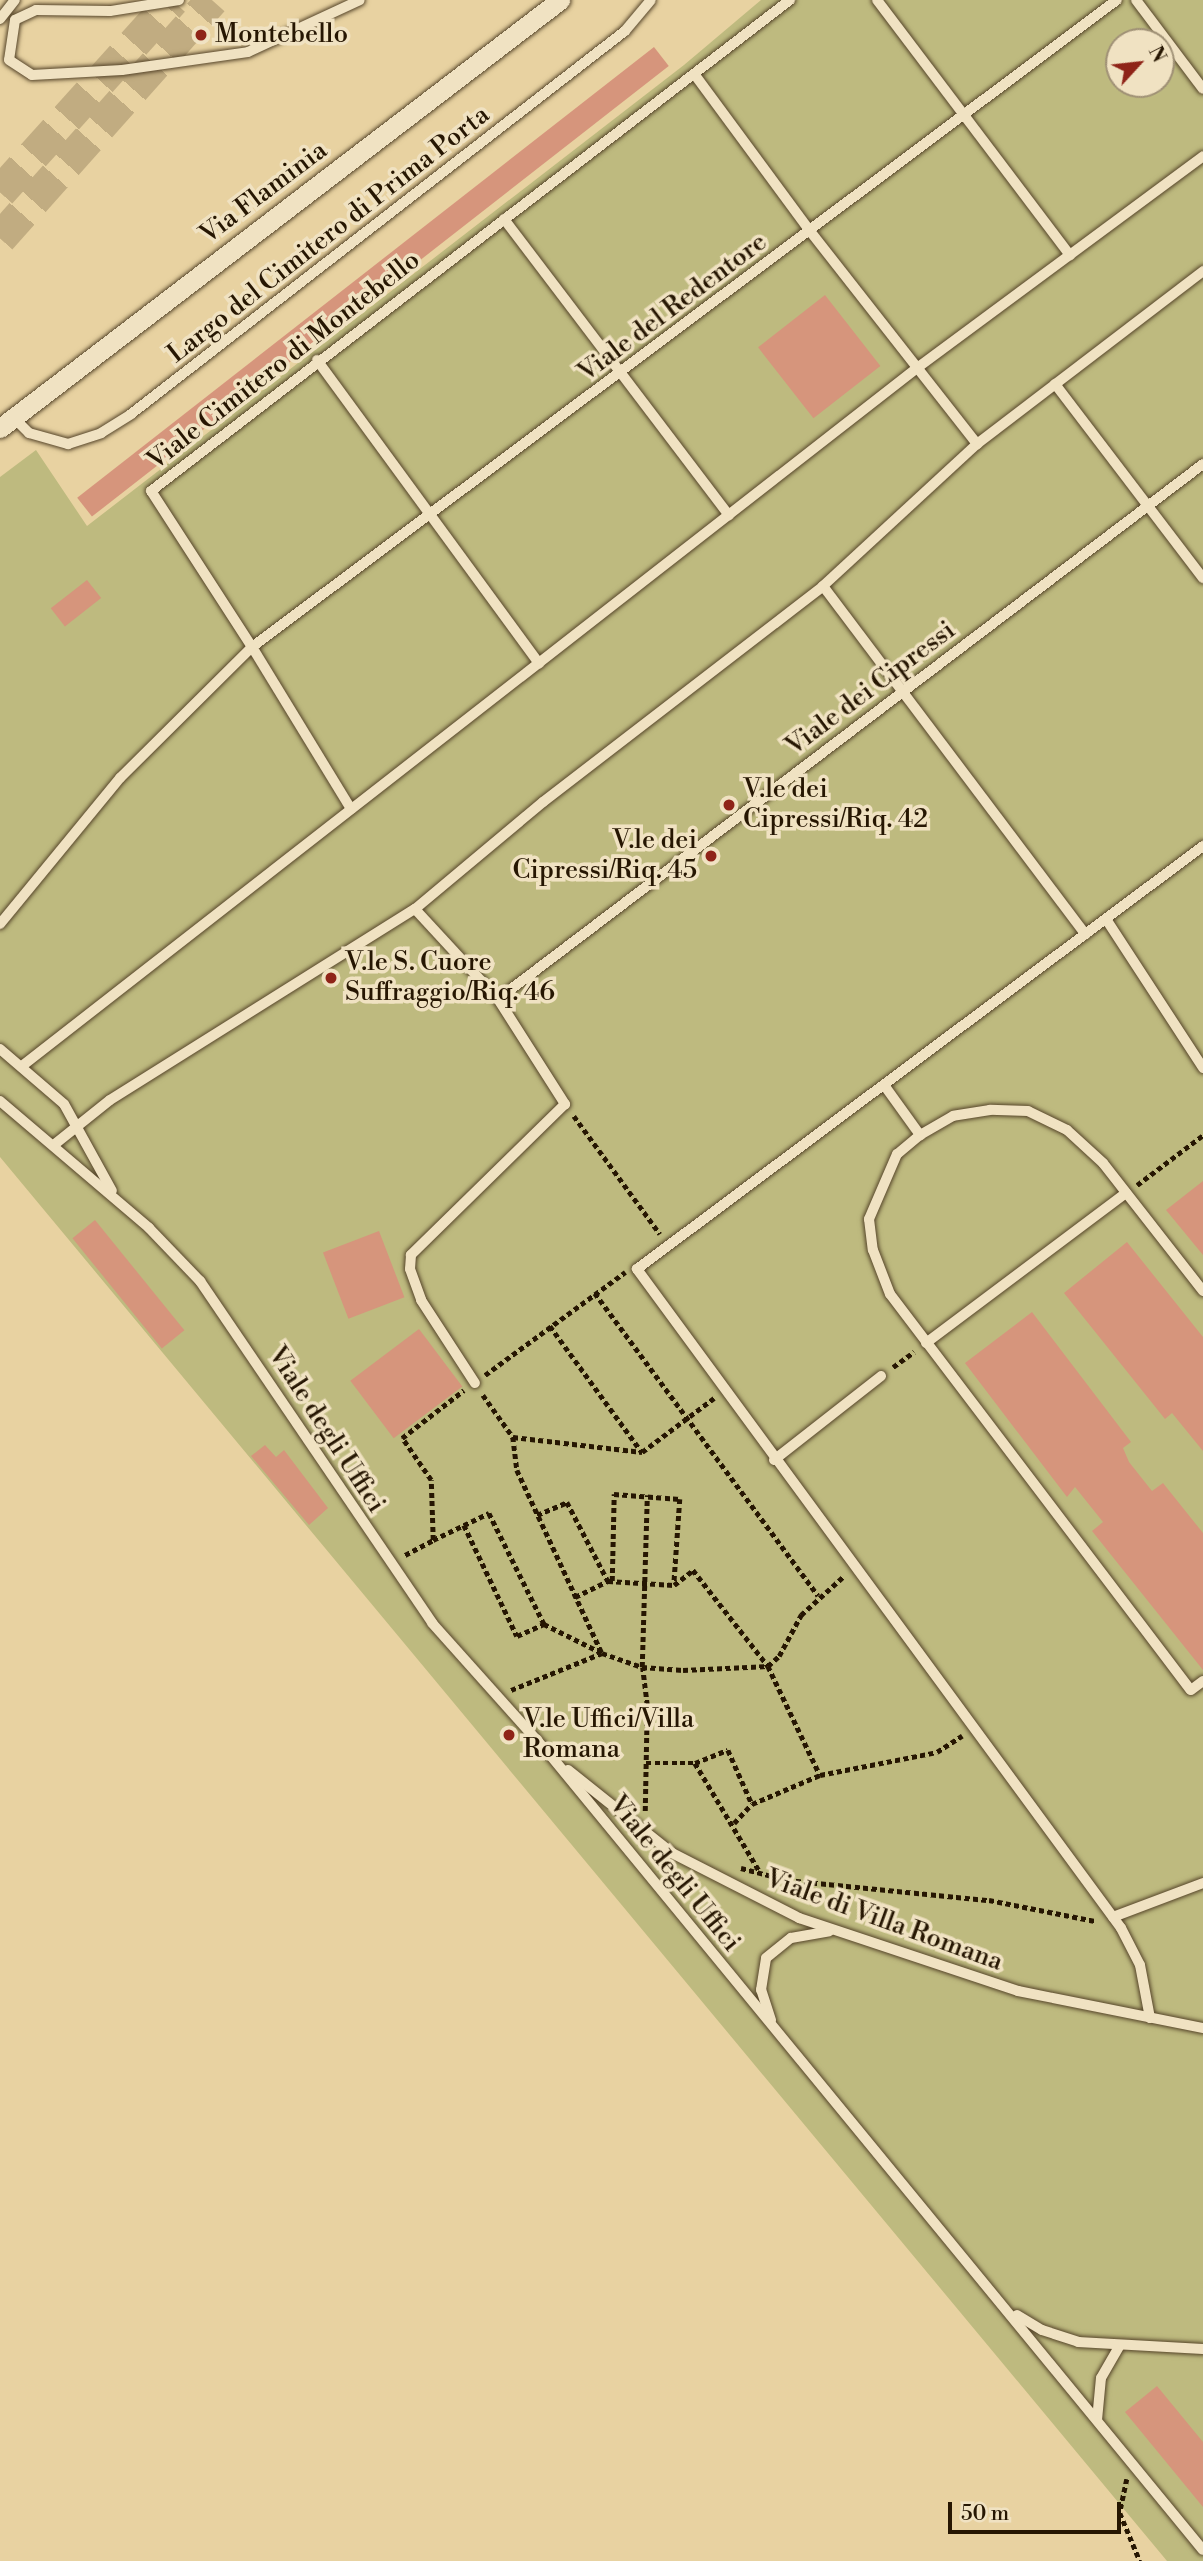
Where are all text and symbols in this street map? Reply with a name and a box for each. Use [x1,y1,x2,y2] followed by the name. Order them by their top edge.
[215,19,348,51] place label: Montebello
[193,27,209,43] marker: Montebello
[1105,28,1175,98] north arrow
[1143,42,1171,67] text: N
[162,100,496,370] street label: Largo del Cimitero di Prima Porta
[194,135,334,251] street label: Via Flaminia
[573,227,773,389] street label: Viale del Redentore
[141,245,427,477] street label: Viale Cimitero di Montebello
[780,615,962,763] street label: Viale dei Cipressi
[743,774,928,836] place label: V.le dei Cipressi/Riq. 42
[721,797,737,813] marker: V.le dei Cipressi/Riq. 42
[512,825,697,886] place label: V.le dei Cipressi/Riq. 45
[703,848,719,864] marker: V.le dei Cipressi/Riq. 45
[345,947,555,1009] place label: V.le S. Cuore Suffraggio/Riq. 46
[323,970,339,986] marker: V.le S. Cuore Suffraggio/Riq. 46
[261,1341,391,1519] street label: Viale degli Uffici
[523,1704,694,1766] place label: V.le Uffici/Villa Romana
[501,1727,517,1743] marker: V.le Uffici/Villa Romana
[602,1790,746,1958] street label: Viale degli Uffici
[761,1864,1007,1978] street label: Viale di Villa Romana
[951,2488,1124,2532] scale bar
[961,2501,1009,2527] text: 50 m

